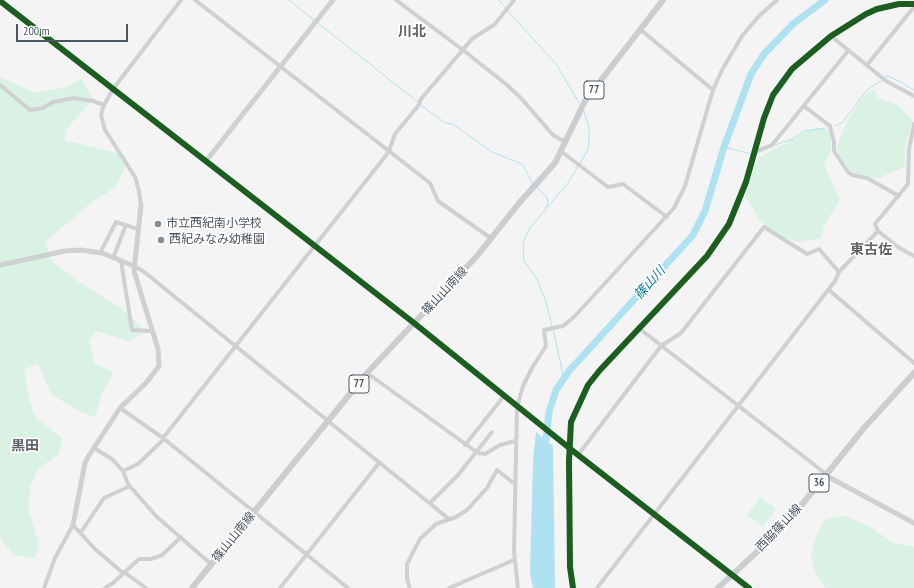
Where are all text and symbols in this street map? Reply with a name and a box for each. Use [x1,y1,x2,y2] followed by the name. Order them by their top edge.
[18,16,130,42] scale bar
[23,23,50,38] text: 200 m
[398,24,426,40] district label: 川北
[584,81,604,99] road number: 77
[166,217,262,231] place label: 市立西紀南小学校
[153,219,163,229] marker: 市立西紀南小学校
[169,233,265,247] place label: 西紀みなみ幼稚園
[156,235,166,245] marker: 西紀みなみ幼稚園
[850,242,892,258] district label: 東古佐
[631,263,669,303] water label: 篠山川
[419,264,471,318] street label: 篠山山南線
[349,375,369,393] road number: 77
[11,438,39,454] district label: 黒田
[809,474,829,492] road number: 36
[753,501,805,555] street label: 西脇篠山線
[210,509,258,565] street label: 篠山山南線

